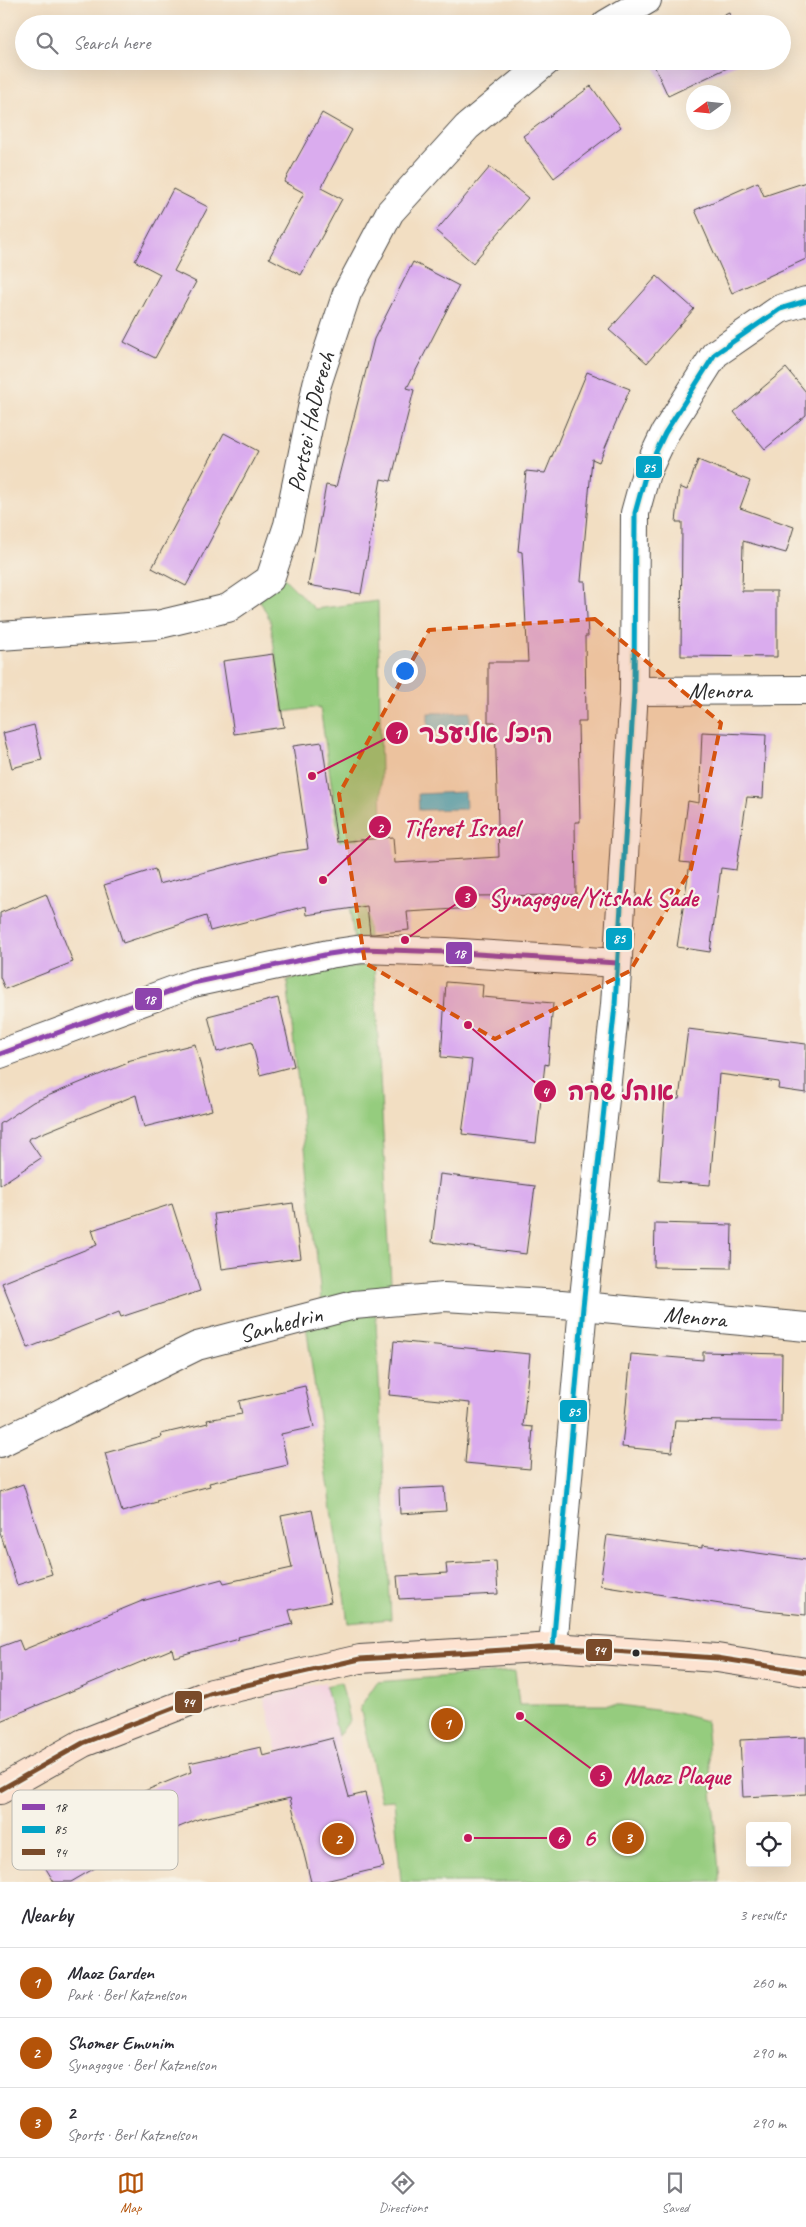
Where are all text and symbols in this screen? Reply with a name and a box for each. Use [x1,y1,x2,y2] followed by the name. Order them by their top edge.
[15,15,791,70] search box
[33,29,61,57] icon: search
[73,31,150,55] text: Search here
[686,85,731,130] north arrow
[280,347,342,495] street label: Portsei HaDerech
[635,455,663,479] line badge: 85
[643,459,657,476] text: 85
[392,658,418,684] your location
[688,675,754,706] street label: Menora
[384,713,563,753] callout: היכל אליעזר
[419,718,553,750] text: היכל אליעזר
[394,725,403,744] text: 1
[368,807,529,847] callout: Tiferet Israel
[403,812,523,844] text: Tiferet Israel
[377,819,385,838] text: 2
[453,877,708,917] callout: Synagogue/Yitshak Sade
[488,882,700,914] text: Synagogue/Yitshak Sade
[463,888,471,907] text: 3
[605,927,633,951] line badge: 85
[613,930,627,947] text: 85
[445,941,473,965] line badge: 18
[453,945,467,962] text: 18
[134,987,163,1011] line badge: 18
[143,991,157,1008] text: 18
[533,1071,684,1111] callout: אוהל שרה
[568,1076,674,1108] text: אוהל שרה
[542,1083,551,1102] text: 4
[236,1299,326,1349] street label: Sanhedrin
[662,1299,730,1335] street label: Menora
[559,1399,588,1423] line badge: 85
[568,1403,582,1420] text: 85
[585,1638,613,1662] line badge: 94
[593,1642,607,1659] text: 94
[631,1648,641,1658] unlabelled marker
[174,1690,203,1714] line badge: 94
[182,1694,196,1711] text: 94
[431,1705,463,1743] pin: 1
[588,1756,740,1796] callout: Maoz Plaque
[624,1760,732,1792] text: Maoz Plaque
[598,1767,606,1786] text: 5
[12,1790,178,1870] legend
[54,1799,68,1816] text: 18
[548,1818,605,1858] callout: 6
[612,1819,644,1857] pin: 3
[322,1820,354,1858] pin: 2
[54,1821,67,1838] text: 85
[583,1822,597,1854] text: 6
[746,1822,791,1867] map controls
[746,1822,791,1867] button: locate
[556,1829,564,1848] text: 6
[54,1844,68,1861] text: 94
[20,1902,73,1928] text: Nearby
[739,1905,786,1925] text: 3 results
[67,1961,154,1985] text: Maoz Garden
[32,1973,40,1993] text: 1
[752,1973,786,1993] text: 260 m
[67,1985,187,2005] text: Park · Berl Katznelson
[67,2031,173,2055] text: Shomer Emunim
[32,2043,40,2063] text: 2
[752,2043,786,2063] text: 290 m
[67,2055,217,2075] text: Synagogue · Berl Katznelson
[67,2101,76,2125] text: 2
[32,2113,40,2133] text: 3
[752,2113,786,2133] text: 290 m
[67,2125,197,2145] text: Sports · Berl Katznelson
[117,2169,145,2216] tab: Map
[379,2169,427,2216] tab: Directions
[661,2169,689,2216] tab: Saved

